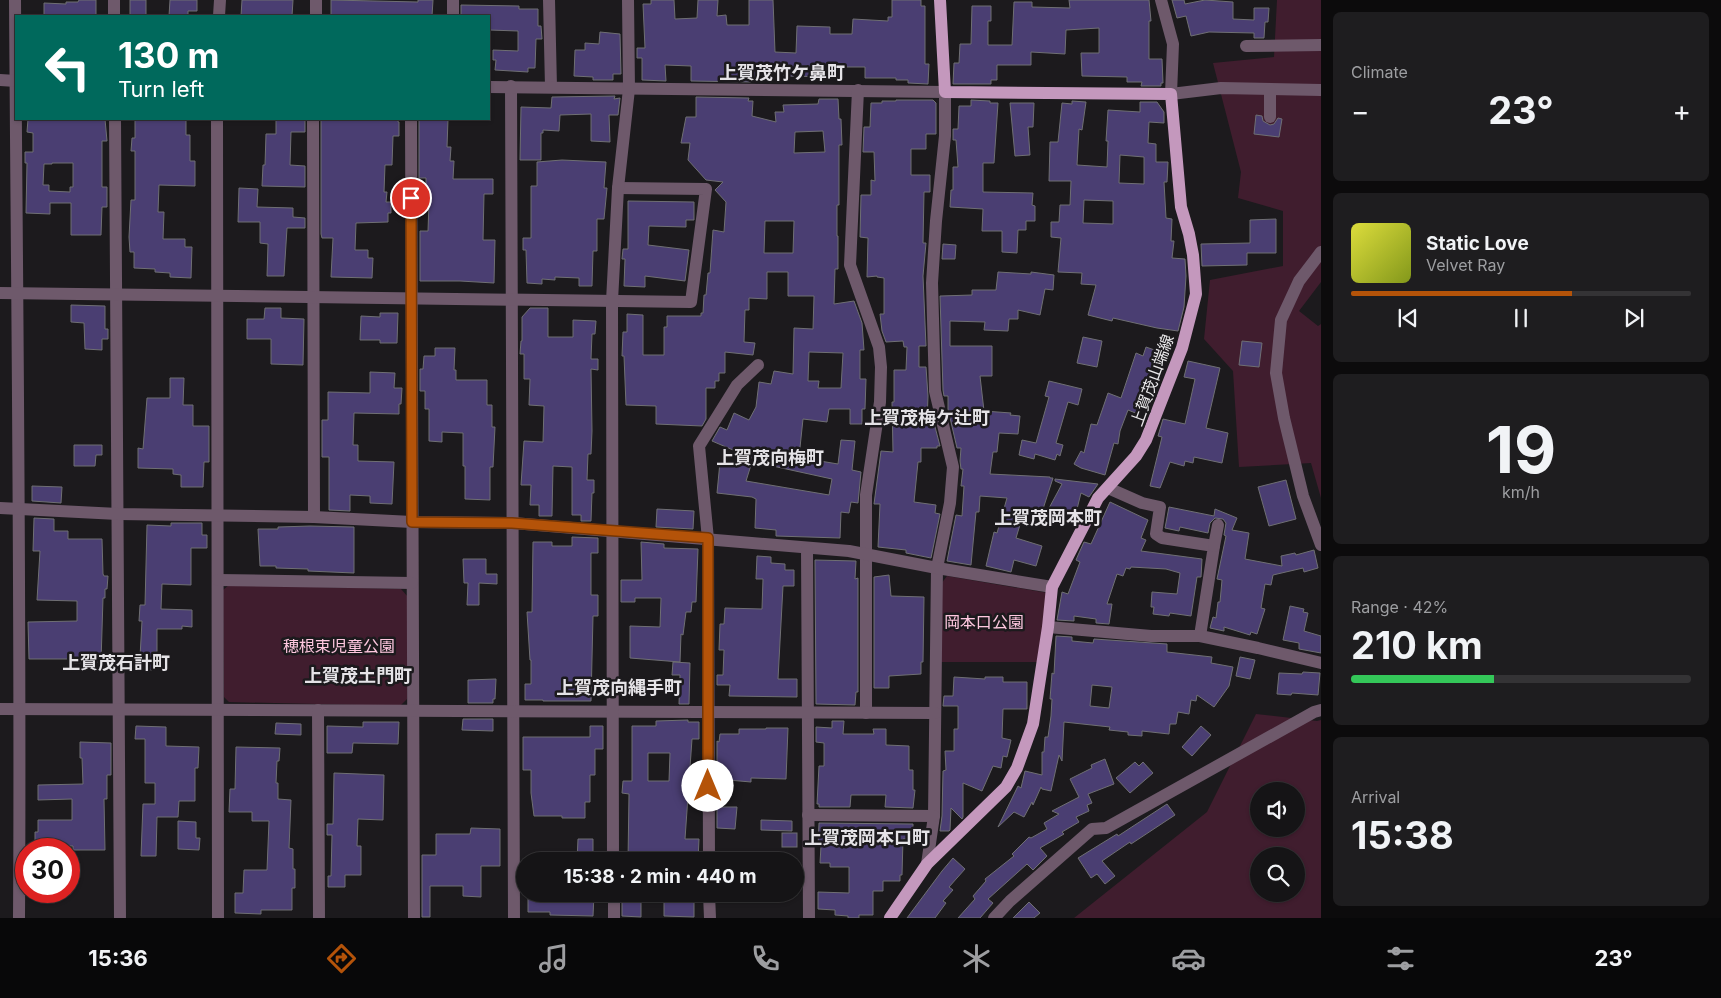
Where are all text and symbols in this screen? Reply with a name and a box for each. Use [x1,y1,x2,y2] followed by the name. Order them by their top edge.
[118,34,220,76] text: 130 m
[35,35,100,100] icon: left
[719,62,845,83] district label: 上賀茂竹ケ鼻町
[1351,62,1408,82] text: Climate
[118,76,204,102] text: Turn left
[1488,87,1554,133] text: 23°
[1351,94,1370,128] text: −
[1672,94,1691,128] text: +
[390,177,432,219] pin
[397,184,425,212] icon: arrive
[1426,232,1529,255] text: Static Love
[1426,255,1505,275] text: Velvet Ray
[1394,304,1422,332] icon: previous
[1507,304,1535,332] icon: pause
[1620,304,1648,332] icon: next
[1126,331,1178,429] street label: 上賀茂山端線
[864,407,990,428] district label: 上賀茂梅ケ辻町
[1486,410,1556,489] text: 19
[716,447,824,468] district label: 上賀茂向梅町
[1502,482,1540,502] text: km/h
[994,507,1102,528] district label: 上賀茂岡本町
[1351,597,1448,617] text: Range · 42%
[944,612,1024,632] park label: 岡本口公園
[1351,622,1483,668] text: 210 km
[283,636,395,656] park label: 穂根束児童公園
[62,652,170,673] district label: 上賀茂石計町
[304,665,412,686] district label: 上賀茂土門町
[556,677,682,698] district label: 上賀茂向縄手町
[681,759,733,811] position arrow
[1250,782,1305,902] map controls
[1250,782,1305,837] button: sound
[1351,787,1400,807] text: Arrival
[1351,812,1454,858] text: 15:38
[804,827,930,848] district label: 上賀茂岡本口町
[15,838,80,903] speed limit sign: 30
[1250,847,1305,902] button: search
[563,865,757,888] text: 15:38 · 2 min · 440 m
[324,941,359,976] icon: directions
[536,941,571,976] icon: music
[748,941,783,976] icon: phone
[959,941,994,976] icon: climate
[1171,941,1206,976] icon: car
[1383,941,1418,976] icon: filters
[88,945,148,971] text: 15:36
[1595,945,1633,971] text: 23°

